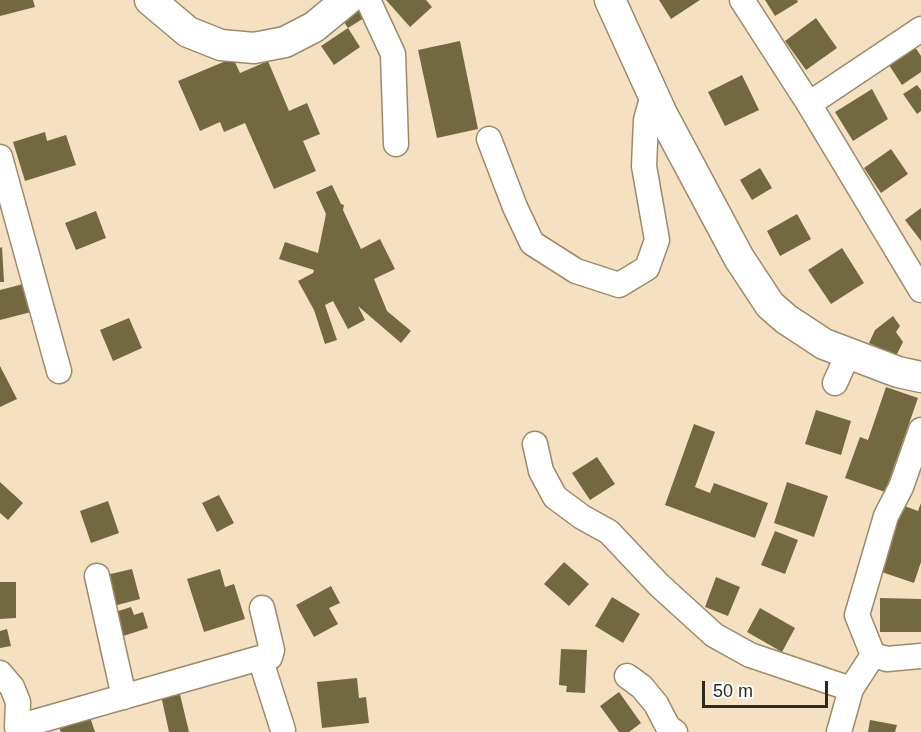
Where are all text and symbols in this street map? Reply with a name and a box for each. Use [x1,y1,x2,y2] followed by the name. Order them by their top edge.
[705,669,831,707] scale bar
[713,681,753,701] text: 50 m

